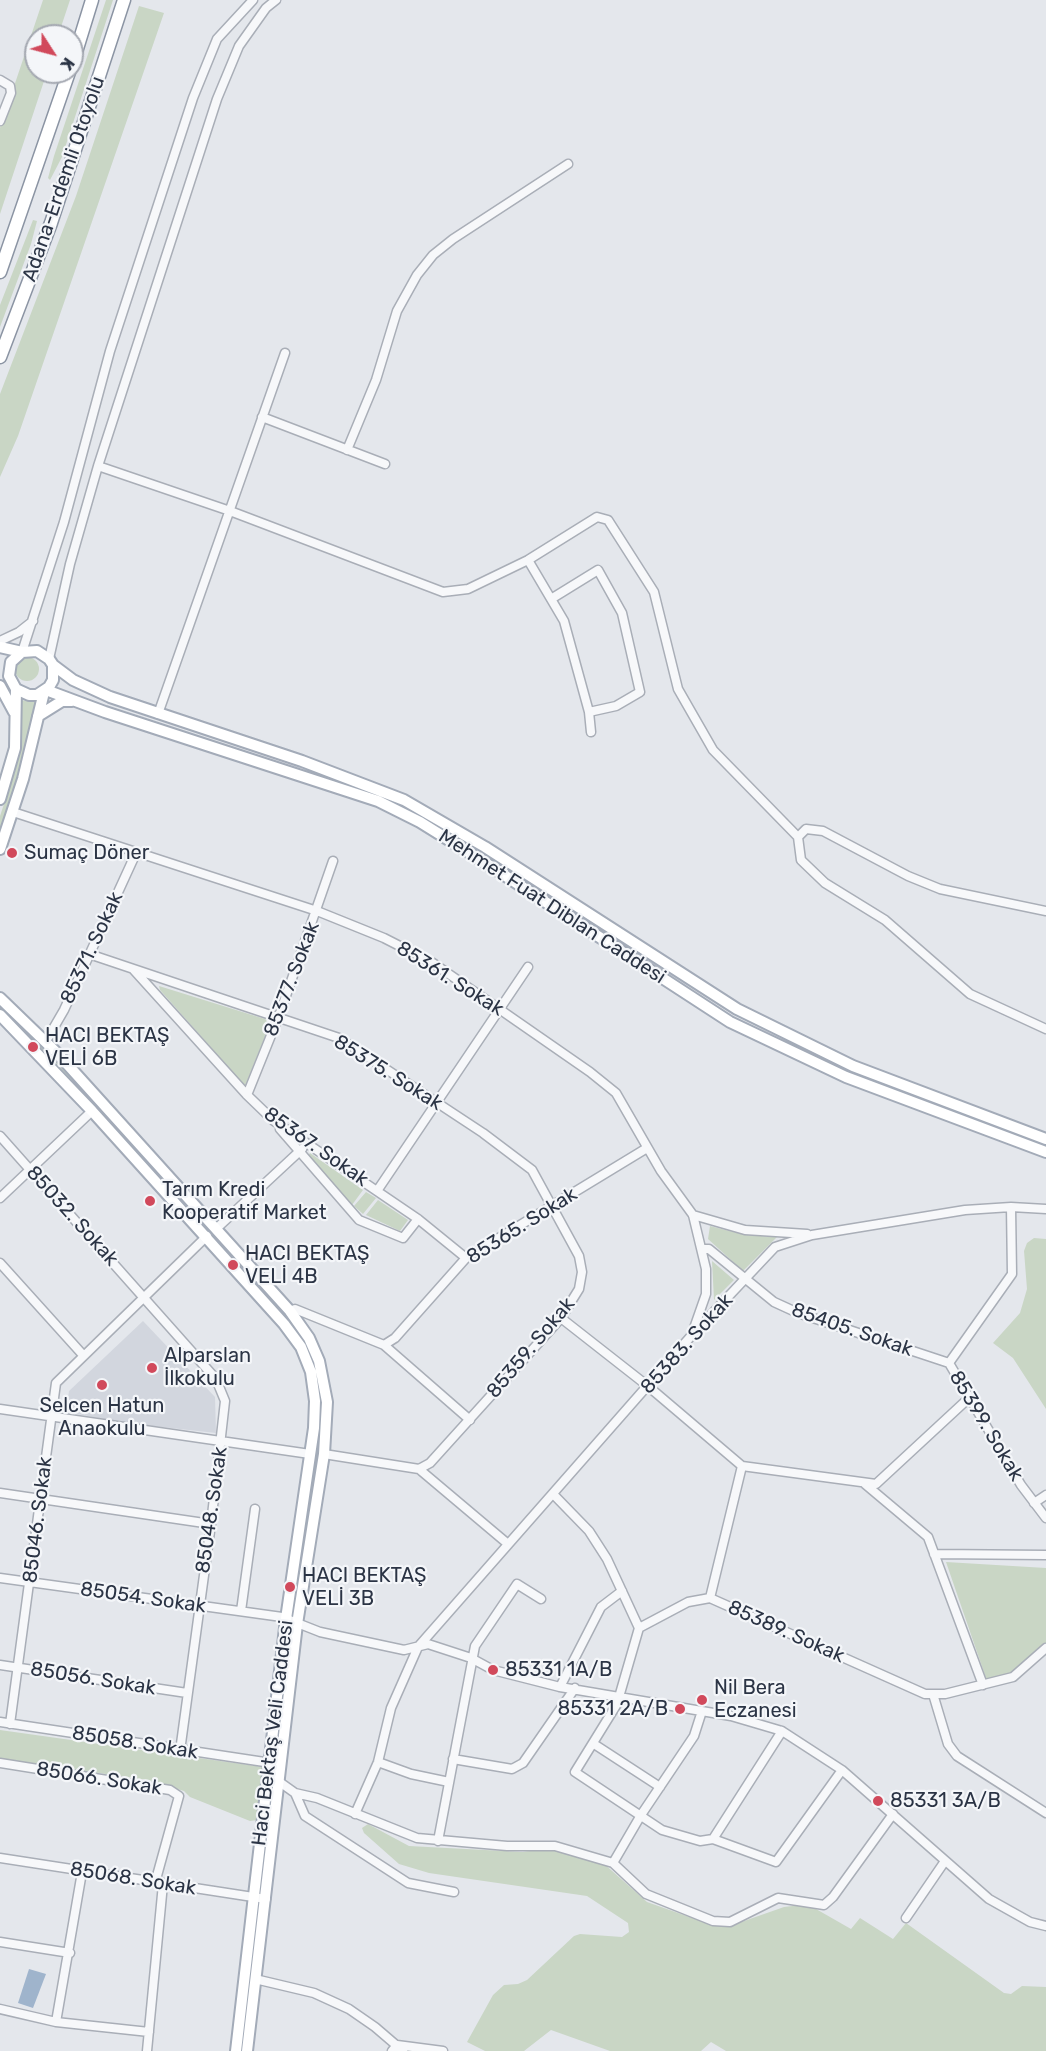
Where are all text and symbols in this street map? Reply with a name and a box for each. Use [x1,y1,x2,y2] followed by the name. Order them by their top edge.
[24,24,84,84] north arrow
[57,54,78,74] text: K
[18,73,110,285] street label: Adana-Erdemli Otoyolu
[434,825,670,989] street label: Mehmet Fuat Diblan Caddesi
[24,841,149,865] place label: Sumaç Döner
[5,846,19,860] marker: Sumaç Döner
[56,888,128,1008] street label: 85371. Sokak
[259,918,325,1040] street label: 85377. Sokak
[392,936,508,1022] street label: 85361. Sokak
[45,1024,169,1071] place label: HACI BEKTAŞ VELİ 6B
[329,1030,447,1116] street label: 85375. Sokak
[26,1040,40,1054] marker: HACI BEKTAŞ VELİ 6B
[259,1102,373,1192] street label: 85367. Sokak
[21,1161,123,1271] street label: 85032. Sokak
[162,1178,326,1225] place label: Tarım Kredi Kooperatif Market
[462,1183,582,1269] street label: 85365. Sokak
[143,1194,157,1208] marker: Tarım Kredi Kooperatif Market
[245,1242,369,1289] place label: HACI BEKTAŞ VELİ 4B
[226,1258,240,1272] marker: HACI BEKTAŞ VELİ 4B
[636,1289,738,1399] street label: 85383. Sokak
[482,1293,580,1403] street label: 85359. Sokak
[788,1298,916,1362] street label: 85405. Sokak
[164,1344,251,1391] place label: Alparslan İlkokulu
[145,1361,159,1375] marker: Alparslan İlkokulu
[944,1367,1028,1485] street label: 85399. Sokak
[95,1378,109,1392] marker: Selcen Hatun Anaokulu
[40,1394,164,1441] place label: Selcen Hatun Anaokulu
[191,1445,233,1575] street label: 85048. Sokak
[18,1455,58,1585] street label: 85046. Sokak
[302,1564,426,1611] place label: HACI BEKTAŞ VELİ 3B
[79,1577,207,1619] street label: 85054. Sokak
[283,1580,297,1594] marker: HACI BEKTAŞ VELİ 3B
[724,1596,848,1668] street label: 85389. Sokak
[247,1619,299,1847] street label: Haci Bektaş Veli Caddesi
[29,1657,157,1701] street label: 85056. Sokak
[505,1658,612,1682] place label: 85331 1A/B
[486,1663,500,1677] marker: 85331 1A/B
[714,1676,797,1723] place label: Nil Bera Eczanesi
[695,1693,709,1707] marker: Nil Bera Eczanesi
[557,1697,668,1721] place label: 85331 2A/B
[673,1702,687,1716] marker: 85331 2A/B
[70,1721,200,1765] street label: 85058. Sokak
[35,1757,163,1801] street label: 85066. Sokak
[890,1789,1001,1813] place label: 85331 3A/B
[871,1794,885,1808] marker: 85331 3A/B
[68,1857,198,1901] street label: 85068. Sokak

